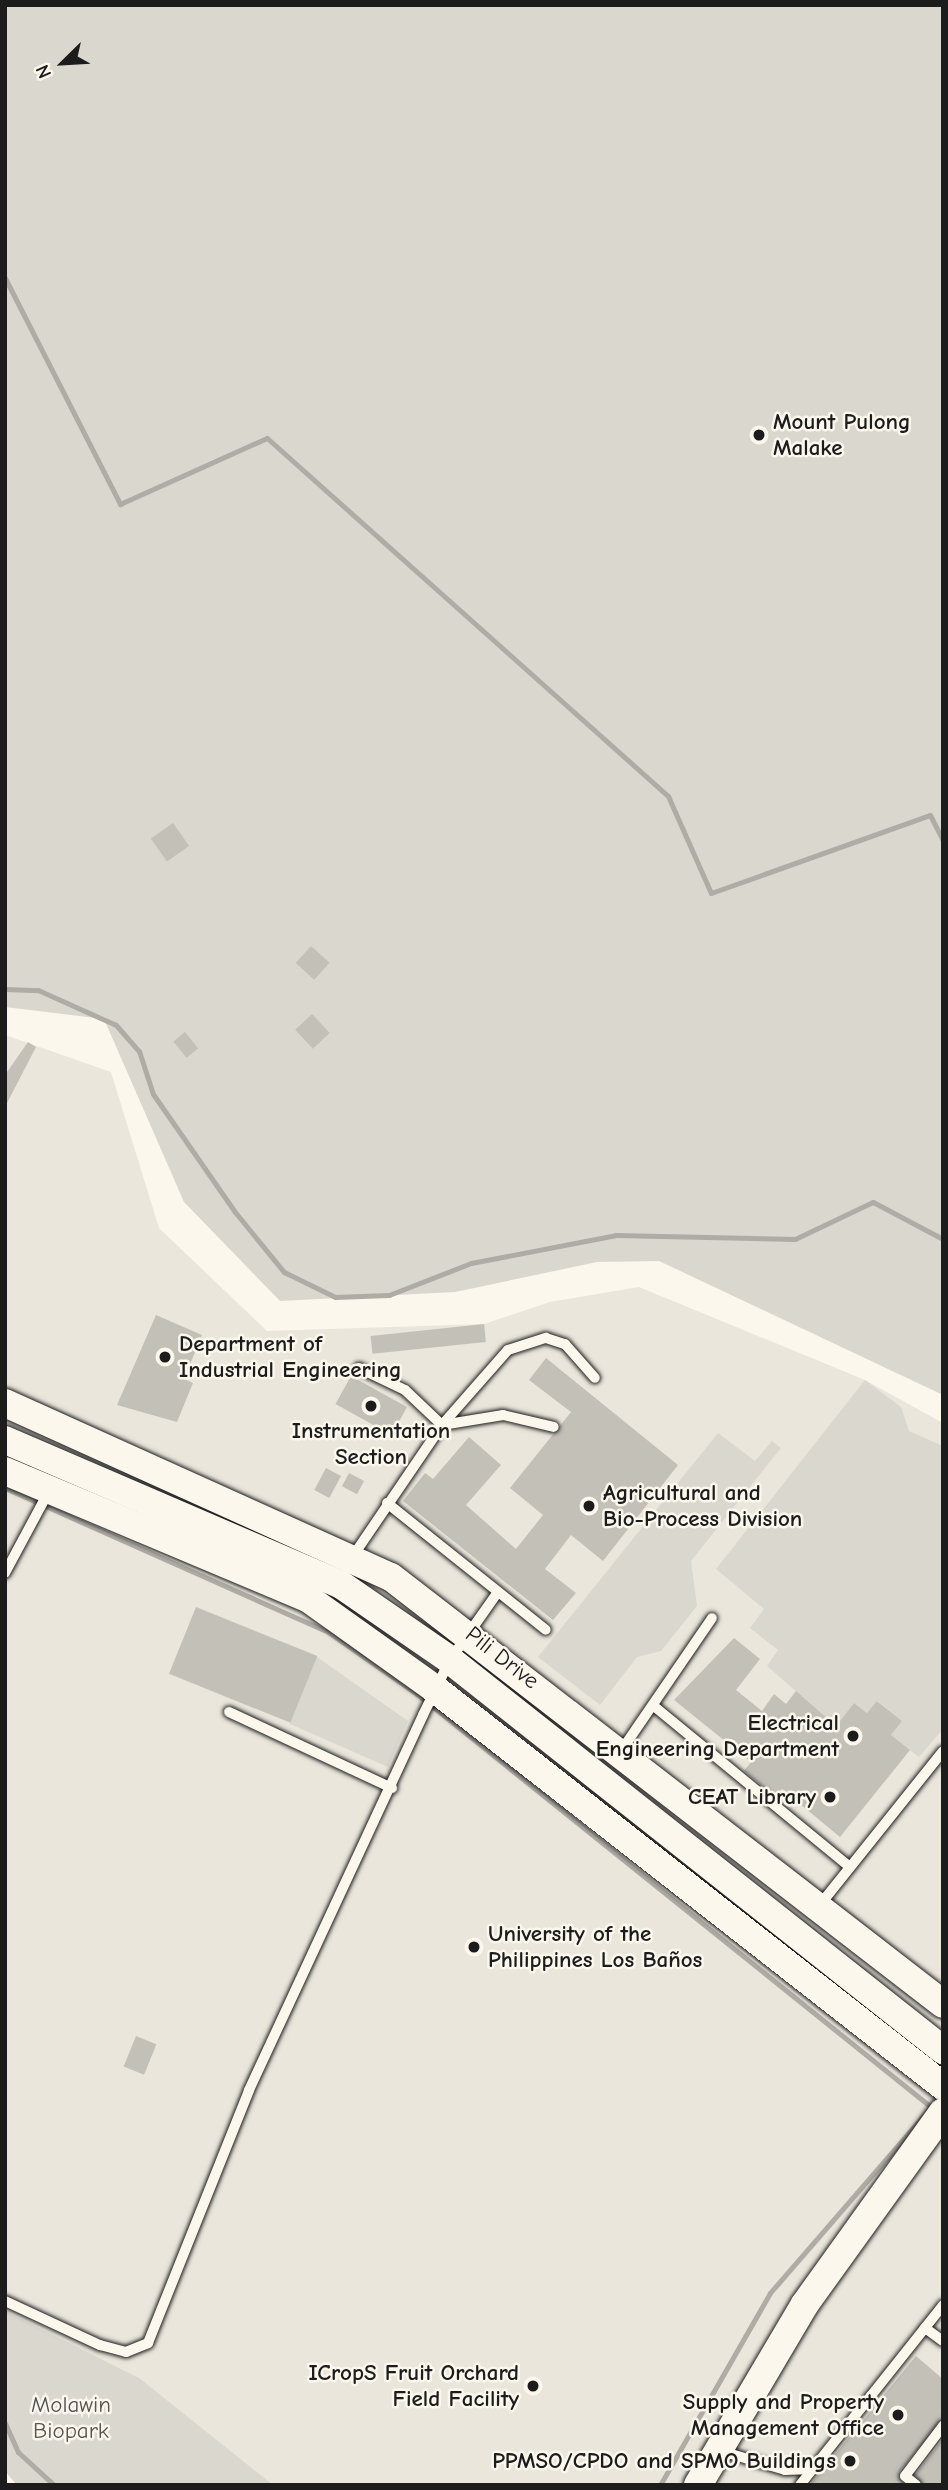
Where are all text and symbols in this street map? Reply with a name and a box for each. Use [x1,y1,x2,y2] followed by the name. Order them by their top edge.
[28,28,98,98] north arrow
[31,61,56,82] text: N
[773,408,911,462] place label: Mount Pulong Malake
[751,427,767,443] marker: Mount Pulong Malake
[179,1330,402,1384] place label: Department of Industrial Engineering
[157,1349,173,1365] marker: Department of Industrial Engineering
[363,1398,379,1414] marker: Instrumentation Section
[292,1417,450,1471] place label: Instrumentation Section
[603,1479,802,1533] place label: Agricultural and Bio-Process Division
[581,1498,597,1514] marker: Agricultural and Bio-Process Division
[460,1621,544,1695] street label: Pili Drive
[596,1709,839,1763] place label: Electrical Engineering Department
[845,1728,861,1744] marker: Electrical Engineering Department
[688,1783,816,1811] place label: CEAT Library
[822,1789,838,1805] marker: CEAT Library
[488,1920,702,1974] place label: University of the Philippines Los Baños
[466,1939,482,1955] marker: University of the Philippines Los Baños
[309,2359,519,2413] place label: ICropS Fruit Orchard Field Facility
[525,2378,541,2394] marker: ICropS Fruit Orchard Field Facility
[683,2388,884,2442] place label: Supply and Property Management Office
[31,2391,111,2445] park label: Molawin Biopark
[890,2407,906,2423] marker: Supply and Property Management Office
[492,2447,836,2475] place label: PPMSO/CPDO and SPMO Buildings
[842,2453,858,2469] marker: PPMSO/CPDO and SPMO Buildings

